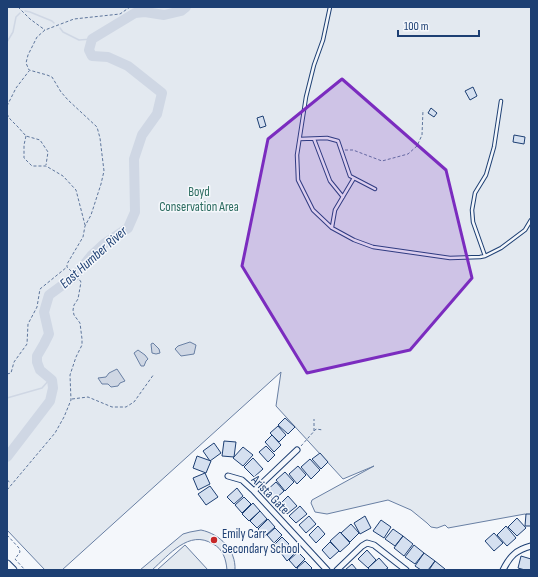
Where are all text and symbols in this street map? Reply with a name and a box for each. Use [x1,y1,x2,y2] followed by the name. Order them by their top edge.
[398,12,479,38] scale bar
[404,19,429,34] text: 100 m
[159,184,239,215] park label: Boyd Conservation Area
[56,222,131,292] water label: East Humber River
[247,471,293,518] street label: Arista Gate
[222,526,300,557] place label: Emily Carr Secondary School
[209,535,219,545] marker: Emily Carr Secondary School

